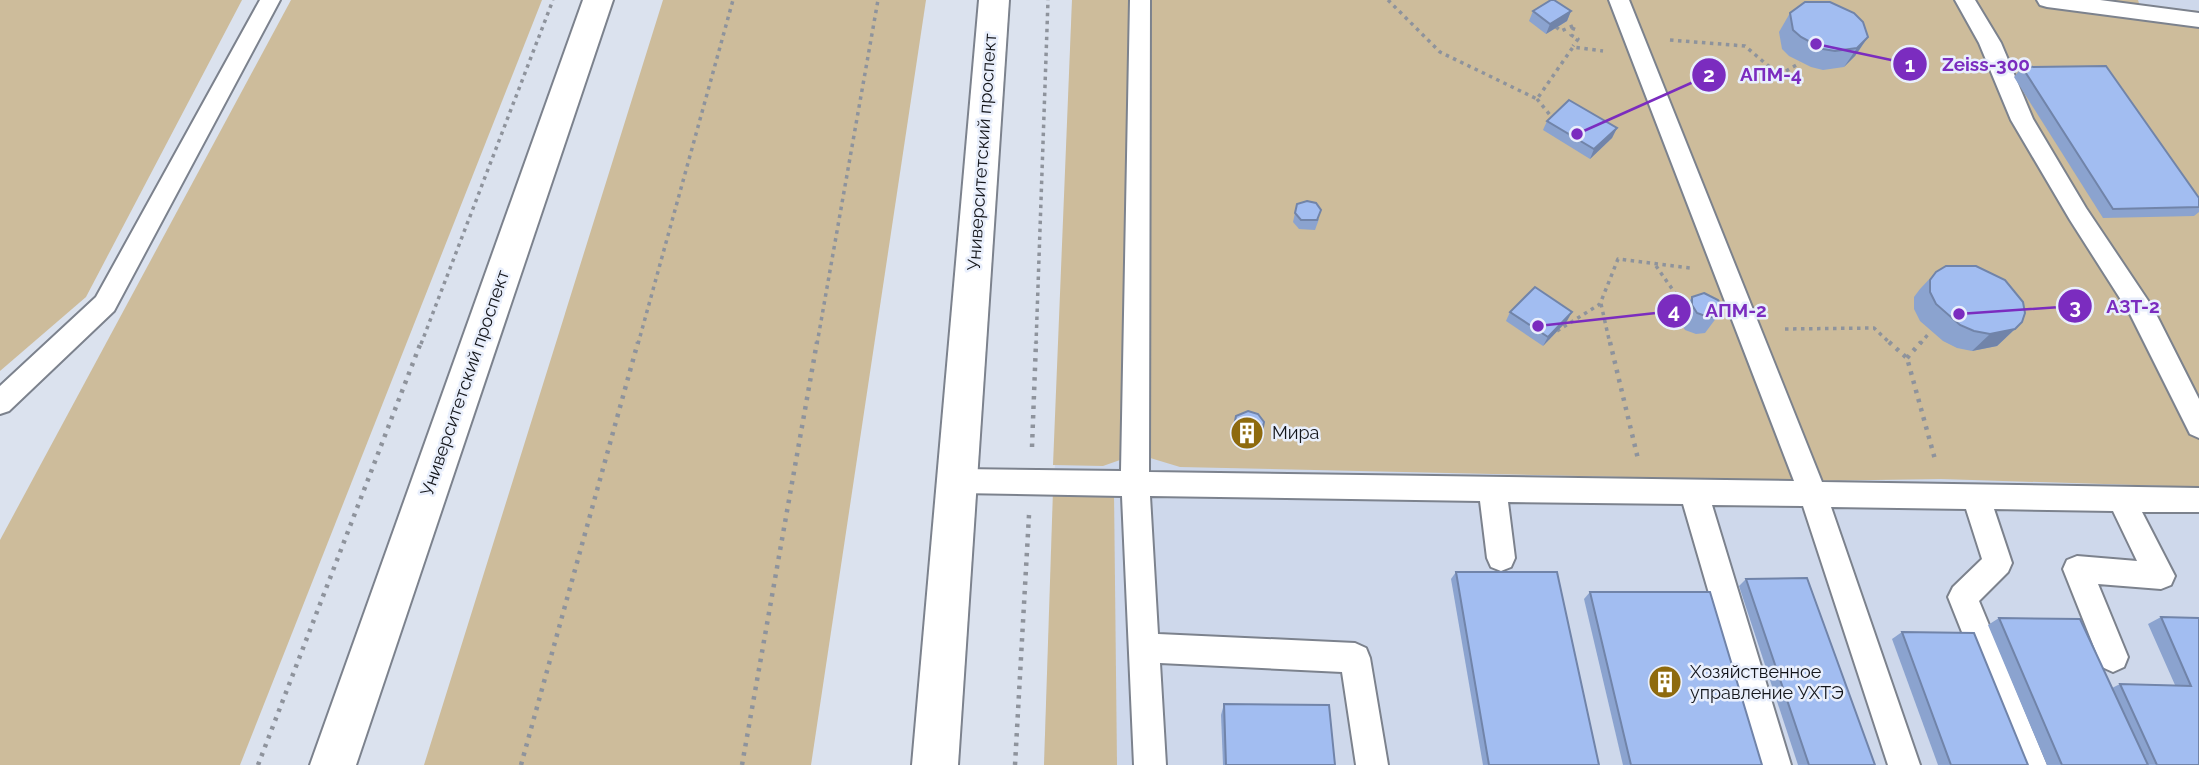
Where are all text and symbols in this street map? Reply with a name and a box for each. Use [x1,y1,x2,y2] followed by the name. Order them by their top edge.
[963,32,1000,271] street label: Университетский проспект
[1893,44,2044,84] callout: Zeiss-300
[1905,52,1915,77] text: 1
[1942,53,2030,75] text: Zeiss-300
[1691,55,1816,95] callout: АПМ-4
[1703,62,1715,87] text: 2
[1740,63,1802,85] text: АПМ-4
[416,267,513,499] street label: Университетский проспект
[2057,286,2174,326] callout: АЗТ-2
[1657,291,1781,331] callout: АПМ-2
[2069,294,2081,319] text: 3
[2106,295,2160,317] text: АЗТ-2
[1668,298,1680,323] text: 4
[1705,299,1767,321] text: АПМ-2
[1228,414,1266,452] building icon: Мира
[1272,422,1319,443] place label: Мира
[1690,661,1844,703] place label: Хозяйственное управление УХТЭ
[1646,663,1684,701] building icon: Хозяйственное управление УХТЭ

